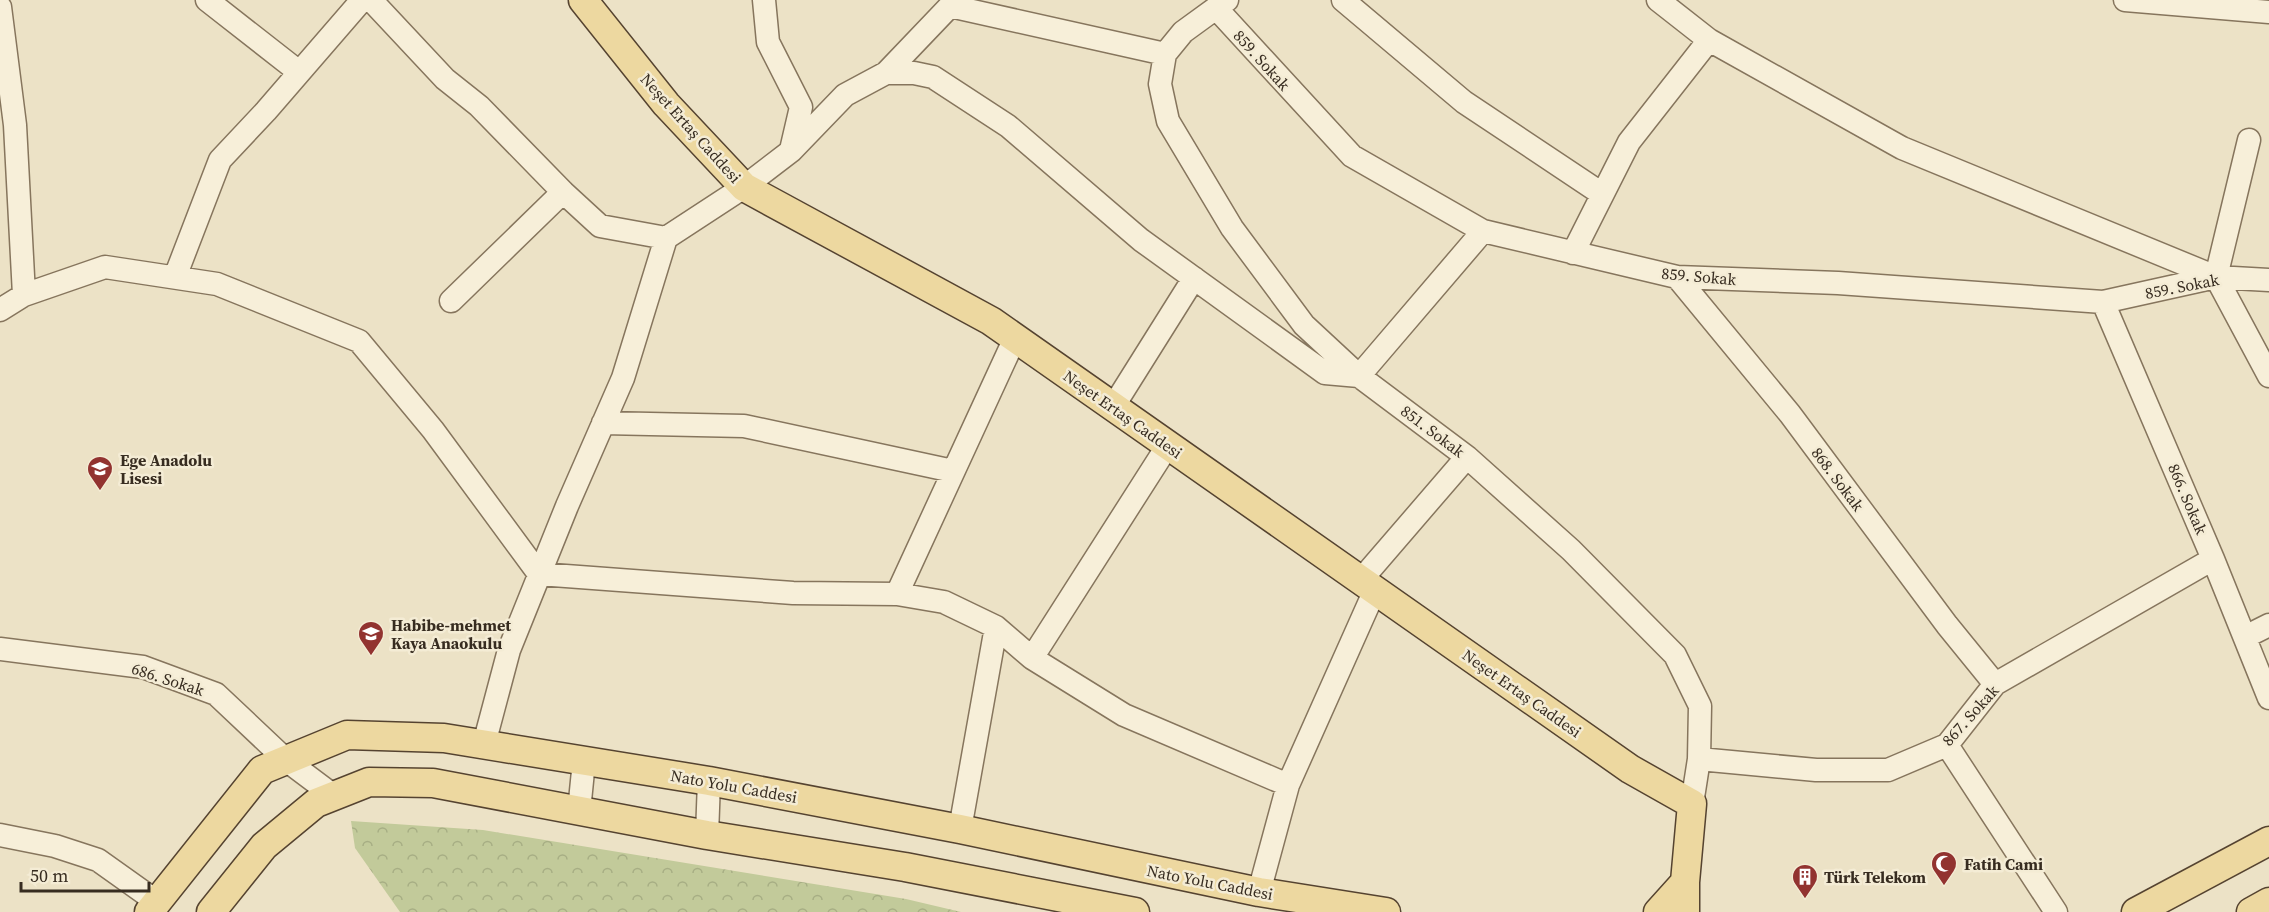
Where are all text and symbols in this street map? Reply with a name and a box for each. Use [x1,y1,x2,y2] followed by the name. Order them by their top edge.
[1229,25,1295,95] street label: 859. Sokak
[636,68,746,188] street label: Neşet Ertaş Caddesi
[1661,262,1738,290] street label: 859. Sokak
[2143,268,2221,304] street label: 859. Sokak
[1059,365,1187,464] street label: Neşet Ertaş Caddesi
[1396,400,1470,462] street label: 851. Sokak
[1807,442,1869,516] street label: 868. Sokak
[120,449,212,489] place label: Ege Anadolu Lisesi
[85,454,115,492] school or university icon: Ege Anadolu Lisesi
[2163,460,2213,538] street label: 866. Sokak
[391,614,511,654] place label: Habibe-mehmet Kaya Anaokulu
[356,619,386,657] school or university icon: Habibe-mehmet Kaya Anaokulu
[1458,644,1586,743] street label: Neşet Ertaş Caddesi
[129,657,207,701] street label: 686. Sokak
[1937,680,2003,750] street label: 867. Sokak
[669,764,799,808] street label: Nato Yolu Caddesi
[1929,849,1959,887] mosque icon: Fatih Cami
[1964,853,2043,875] place label: Fatih Cami
[21,855,148,893] scale bar
[1145,859,1275,905] street label: Nato Yolu Caddesi
[1790,862,1820,900] building icon: Türk Telekom
[30,863,68,888] text: 50 m
[1824,866,1927,888] place label: Türk Telekom

